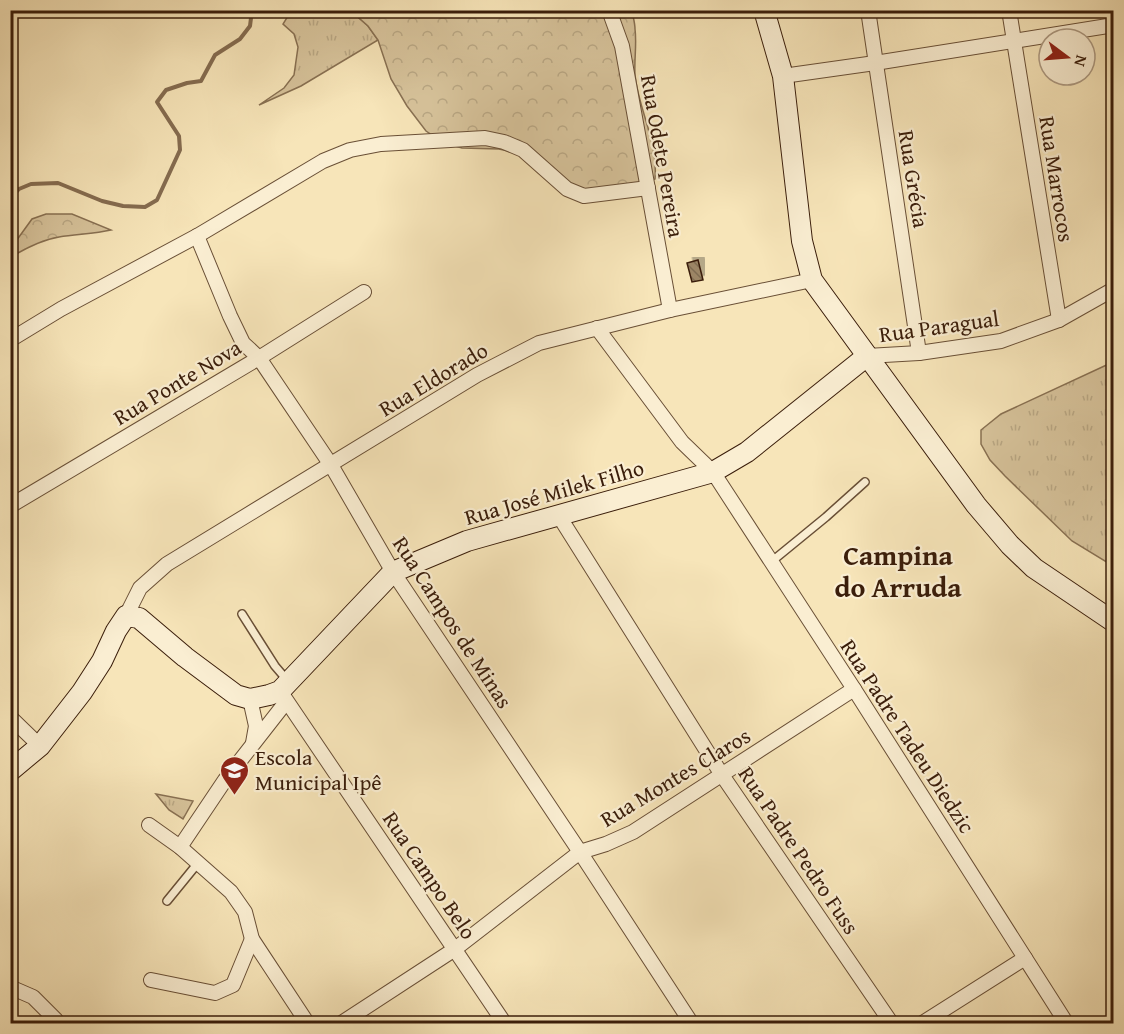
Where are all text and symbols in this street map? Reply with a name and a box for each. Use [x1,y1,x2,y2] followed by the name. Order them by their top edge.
[1037,27,1097,87] north arrow
[1068,53,1094,70] text: N
[633,72,693,241] street label: Rua Odete Pereira
[1031,114,1083,244] street label: Rua Marrocos
[890,128,938,231] street label: Rua Grécia
[877,302,1001,350] street label: Rua Paragual
[107,331,248,433] street label: Rua Ponte Nova
[372,334,494,424] street label: Rua Eldorado
[461,451,647,533] street label: Rua José Milek Filho
[385,530,521,714] street label: Rua Campos de Minas
[834,534,962,607] district label: Campina do Arruda
[833,633,983,839] street label: Rua Padre Tadeu Diedzic
[594,719,756,835] street label: Rua Montes Claros
[255,741,382,798] place label: Escola Municipal Ipê
[218,754,250,796] school or university icon: Escola Municipal Ipê
[731,760,867,940] street label: Rua Padre Pedro Fuss
[375,805,485,945] street label: Rua Campo Belo

